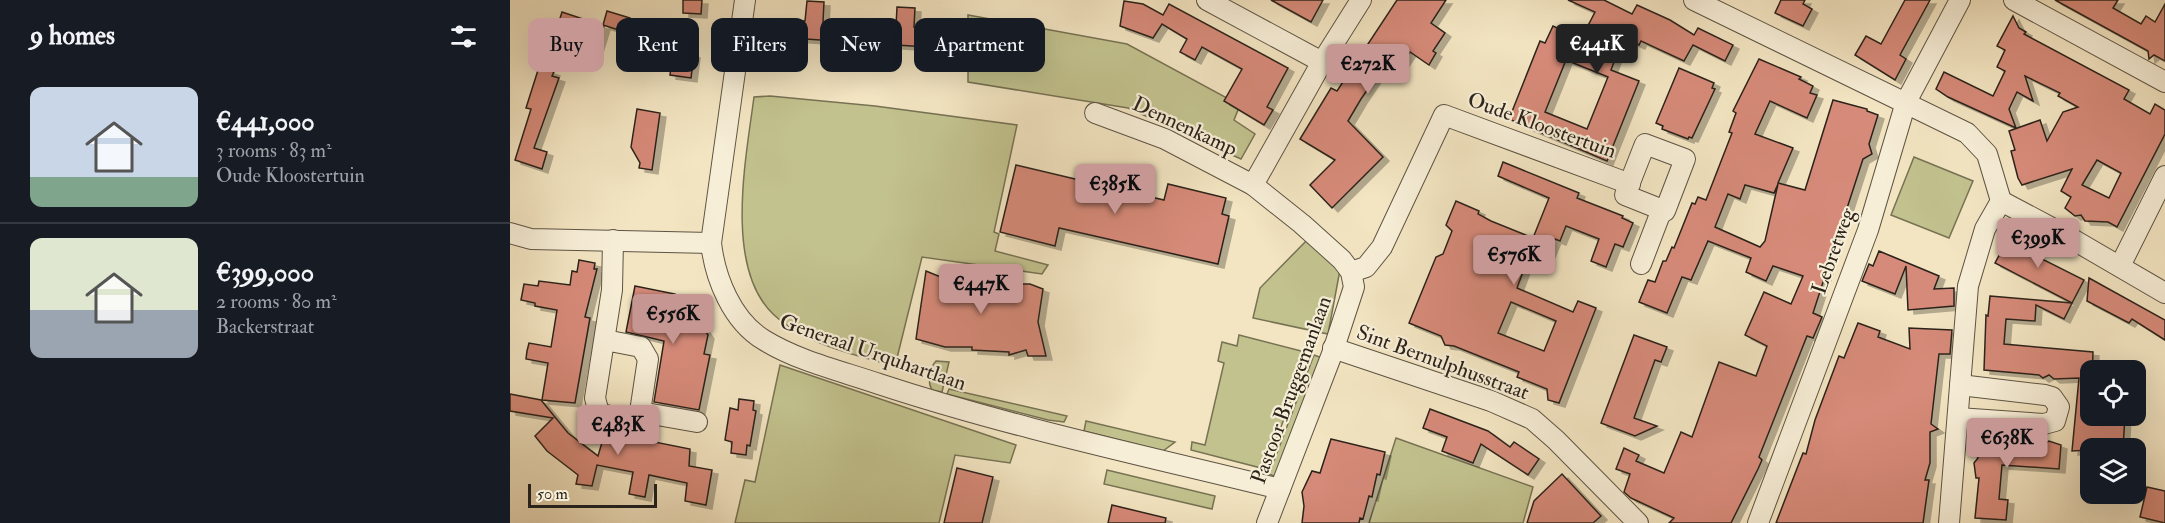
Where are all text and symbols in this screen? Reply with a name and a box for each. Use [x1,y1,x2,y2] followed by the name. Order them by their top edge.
[528,18,604,72] chip: Buy
[616,18,699,72] chip: Rent
[711,18,808,72] chip: Filters
[820,18,902,72] chip: New
[914,18,1045,72] chip: Apartment
[30,20,115,52] text: 9 homes
[447,20,480,53] icon: filters
[1555,24,1639,75] pin: €441K
[1570,31,1624,56] text: €441K
[1326,44,1410,95] pin: €272K
[1340,51,1396,76] text: €272K
[1464,86,1620,165] street label: Oude Kloostertuin
[1128,90,1241,162] street label: Dennenkamp
[216,106,315,138] text: €441,000
[78,111,150,183] icon: home
[216,138,332,163] text: 3 rooms · 83 m²
[216,163,365,188] text: Oude Kloostertuin
[1073,164,1157,215] pin: €385K
[1089,171,1141,196] text: €385K
[1805,204,1862,298] street label: Lebretweg
[1996,218,2080,269] pin: €399K
[2011,225,2065,250] text: €399K
[1472,235,1556,286] pin: €576K
[1487,242,1541,267] text: €576K
[216,257,314,289] text: €399,000
[78,262,150,334] icon: home
[939,264,1023,315] pin: €447K
[953,271,1009,296] text: €447K
[216,289,337,314] text: 2 rooms · 80 m²
[1245,292,1338,488] street label: Pastoor Bruggemanlaan
[631,294,715,345] pin: €556K
[646,301,700,326] text: €556K
[776,308,970,397] street label: Generaal Urquhartlaan
[216,314,314,339] text: Backerstraat
[1353,319,1533,406] street label: Sint Bernulphusstraat
[2080,360,2146,504] map controls
[2080,360,2146,426] button: locate
[576,405,660,456] pin: €483K
[591,412,645,437] text: €483K
[1965,418,2049,469] pin: €638K
[1981,425,2033,450] text: €638K
[2080,438,2146,504] button: layers
[528,481,657,508] scale bar
[537,484,568,504] text: 50 m

